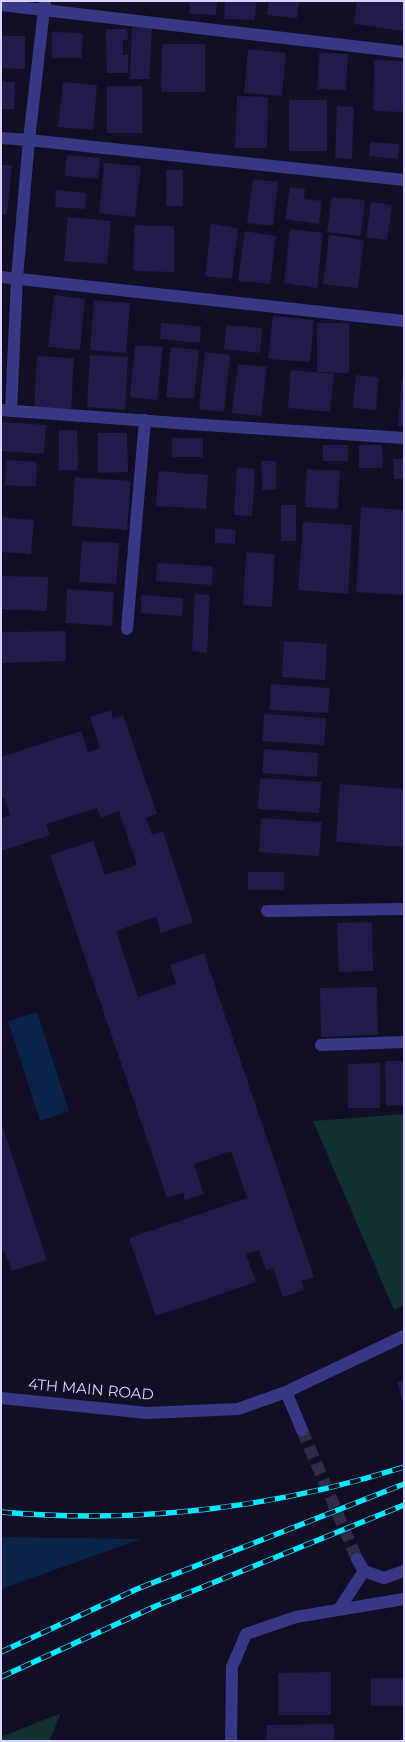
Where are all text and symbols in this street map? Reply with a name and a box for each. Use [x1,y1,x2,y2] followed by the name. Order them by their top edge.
[27,1376,155,1404] street label: 4TH MAIN ROAD

